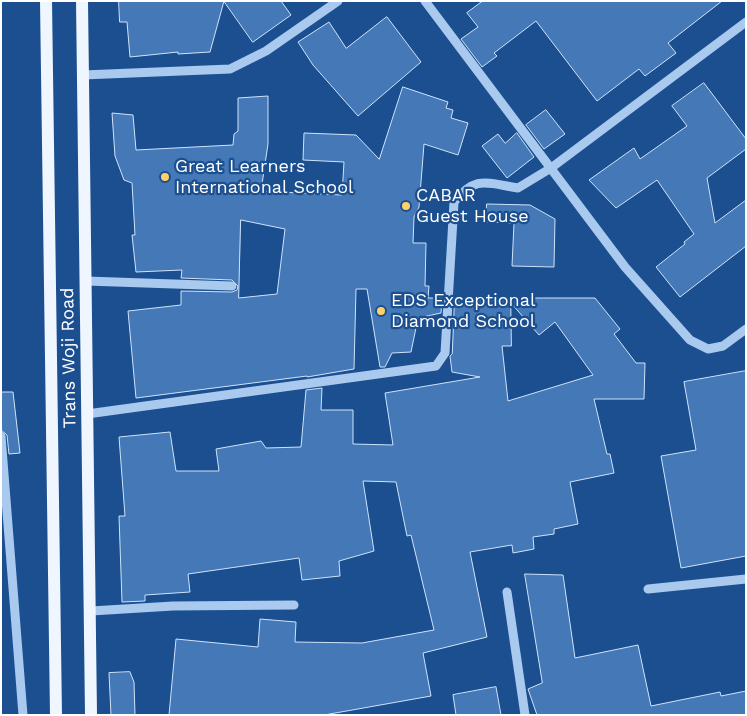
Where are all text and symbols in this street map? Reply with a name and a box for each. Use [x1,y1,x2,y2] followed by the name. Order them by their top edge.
[175,156,353,198] place label: Great Learners International School
[159,171,171,183] marker: Great Learners International School
[416,185,529,228] place label: CABAR Guest House
[400,200,412,212] marker: CABAR Guest House
[57,287,81,429] street label: Trans Woji Road
[391,290,535,332] place label: EDS Exceptional Diamond School
[375,305,387,317] marker: EDS Exceptional Diamond School

